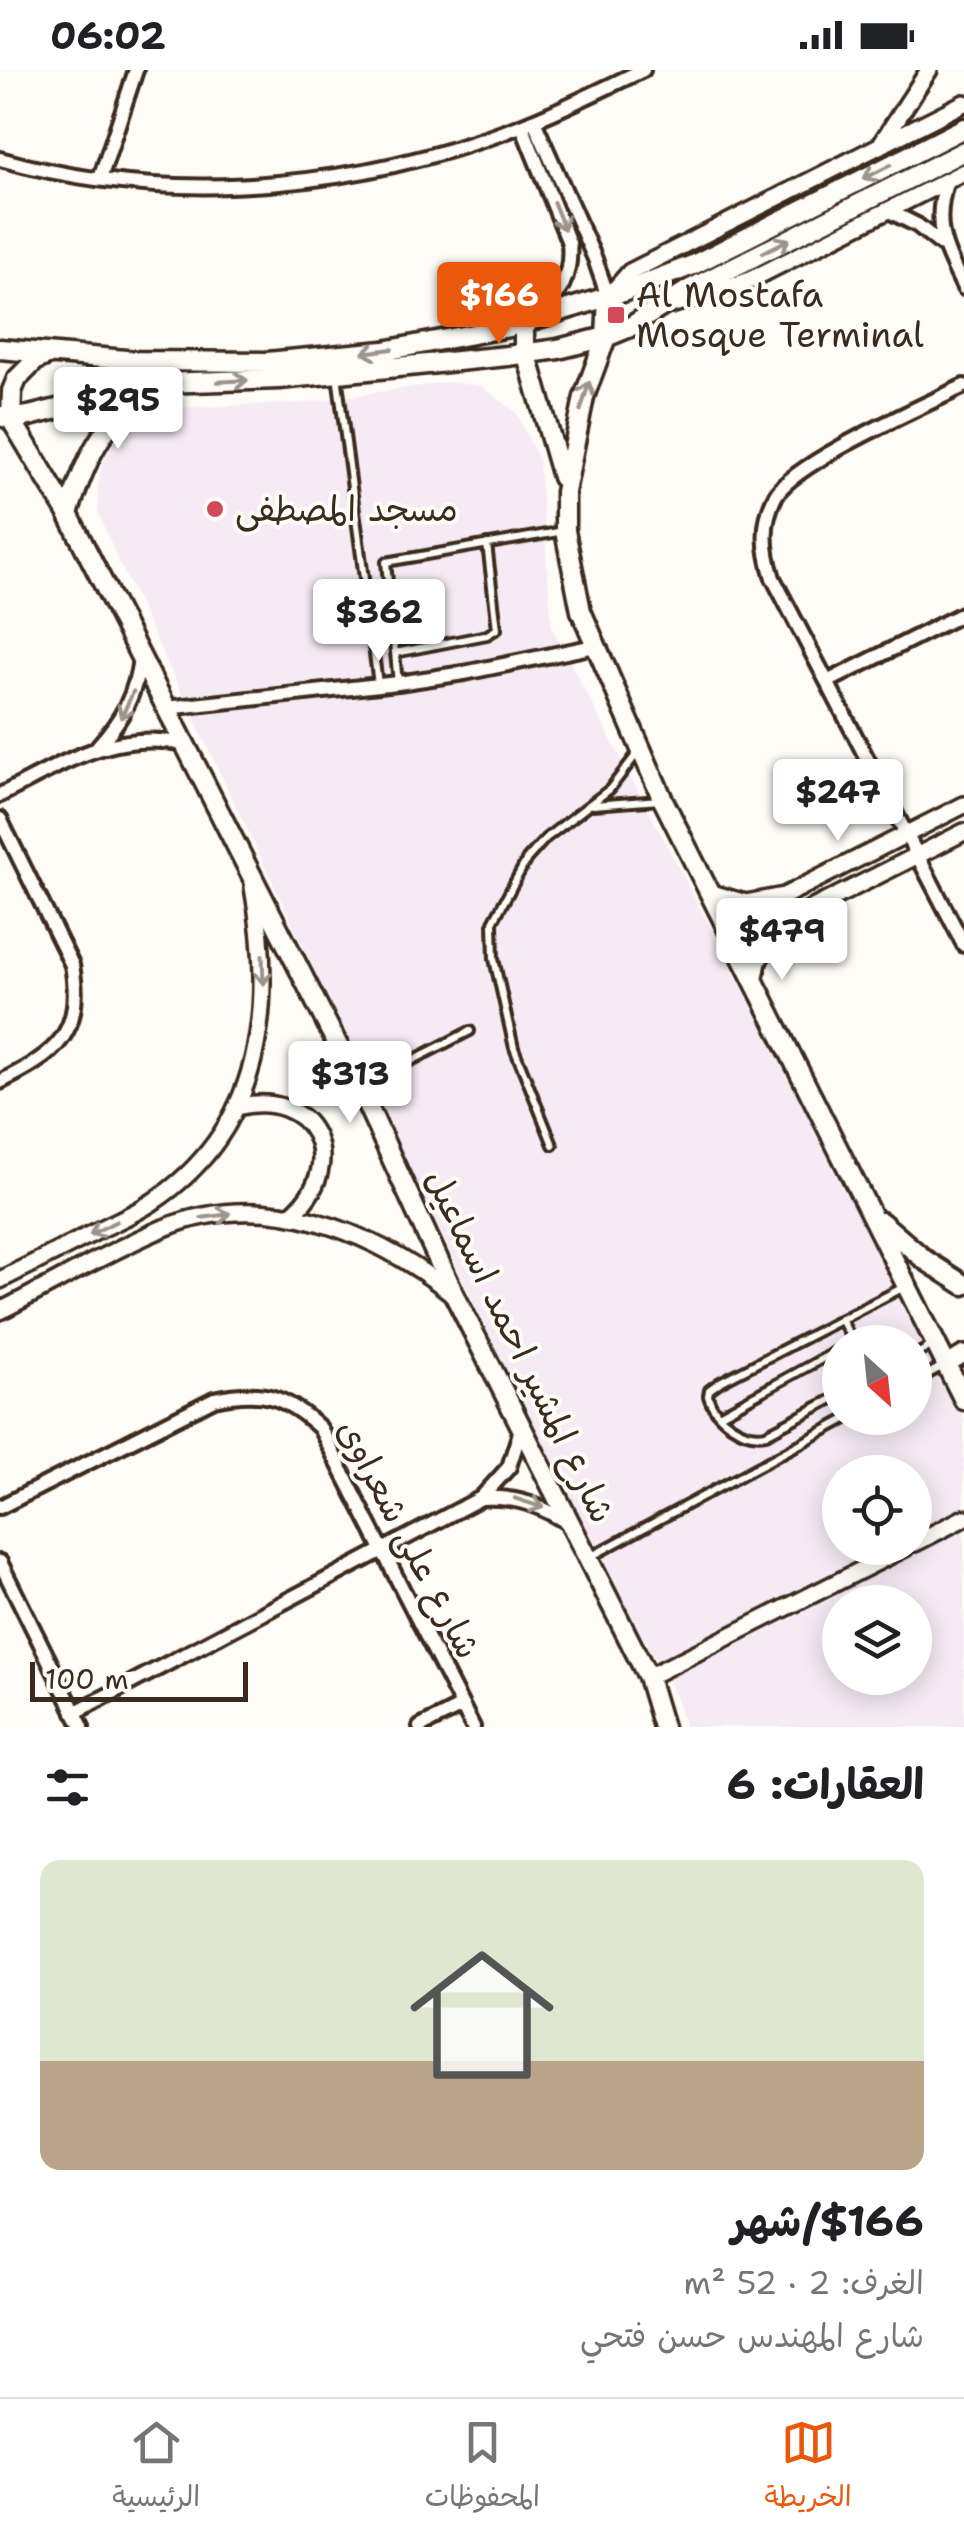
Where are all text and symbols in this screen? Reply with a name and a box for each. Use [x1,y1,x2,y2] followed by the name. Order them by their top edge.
[50,10,166,61] text: 06:02
[863,163,892,182] one-way arrow
[551,200,569,231] one-way arrow
[761,235,791,254] one-way arrow
[440,262,558,347] pin: $166
[636,271,924,358] place label: Al Mostafa Mosque Terminal
[459,273,539,316] text: $166
[605,304,627,326] marker: Al Mostafa Mosque Terminal
[361,343,393,361] one-way arrow
[59,367,177,452] pin: $295
[216,371,248,390] one-way arrow
[76,378,160,421] text: $295
[577,381,595,413] one-way arrow
[235,485,458,532] place label: مسجد المصطفى
[204,498,226,520] marker: مسجد المصطفى
[320,579,438,664] pin: $362
[335,590,423,633] text: $362
[117,689,135,719] one-way arrow
[779,759,897,844] pin: $247
[795,770,881,813] text: $247
[723,898,841,983] pin: $479
[738,909,826,952] text: $479
[254,954,273,986] one-way arrow
[291,1041,409,1126] pin: $313
[310,1052,390,1095] text: $313
[413,1161,627,1531] street label: شارع المشير احمد اسماعيل
[200,1206,232,1224] one-way arrow
[88,1219,118,1238] one-way arrow
[822,1325,932,1435] north arrow
[822,1325,932,1695] map controls
[325,1411,492,1668] street label: شارع على شعراوى
[822,1455,932,1565] button: locate
[513,1496,545,1514] one-way arrow
[822,1585,932,1695] button: layers
[30,1657,248,1702] scale bar
[45,1660,129,1698] text: 100 m
[726,1756,924,1812] text: العقارات: 6
[40,1760,95,1815] icon: filters
[392,1925,572,2105] icon: home
[731,2193,924,2249] text: $166/شهر
[684,2261,924,2304] text: الغرف: 2 · 52 m²
[580,2314,924,2357] text: شارع المهندس حسن فتحي
[112,2415,200,2521] tab: الرئيسية
[425,2415,540,2521] tab: المحفوظات
[764,2415,852,2521] tab: الخريطة

